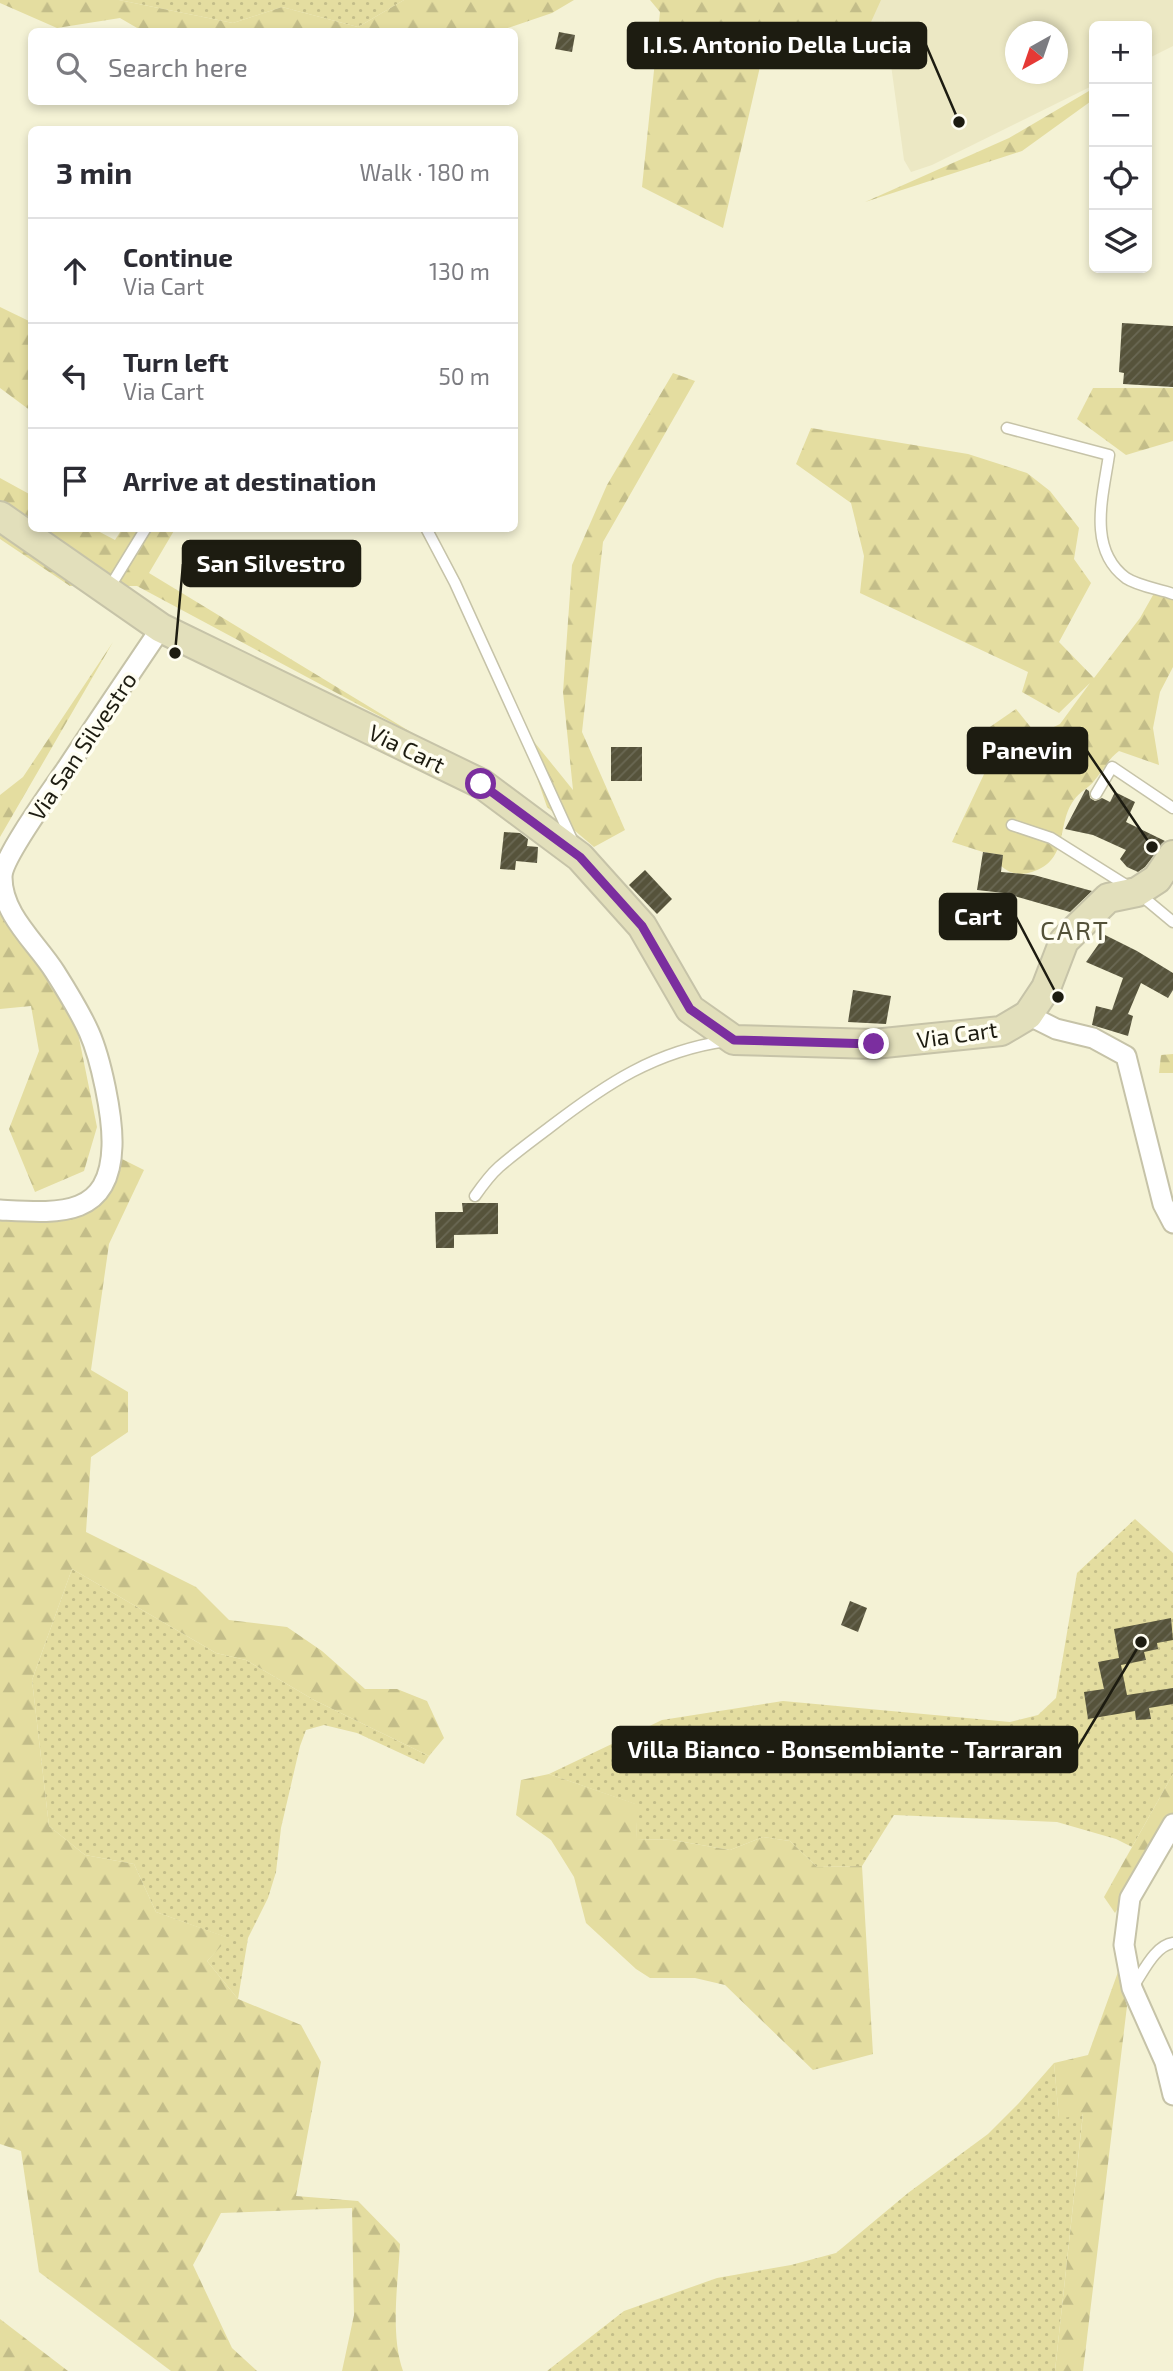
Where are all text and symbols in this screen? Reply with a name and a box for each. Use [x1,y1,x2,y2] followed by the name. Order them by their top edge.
[1005,21,1068,84] north arrow
[1089,21,1152,273] map controls
[1089,21,1152,84] button: +
[628,23,926,68] callout: I.I.S. Antonio Della Lucia
[28,28,518,105] search box
[643,29,911,58] text: I.I.S. Antonio Della Lucia
[52,48,90,86] icon: search
[108,51,248,82] text: Search here
[1089,84,1152,147] button: −
[1089,147,1152,210] button: locate
[56,154,132,190] text: 3 min
[360,158,490,186] text: Walk · 180 m
[1089,210,1152,273] button: layers
[123,241,233,272] text: Continue
[56,252,94,290] icon: ahead
[429,257,490,285] text: 130 m
[123,272,204,300] text: Via Cart
[123,346,229,377] text: Turn left
[56,357,94,395] icon: left
[439,362,490,390] text: 50 m
[123,377,204,405] text: Via Cart
[56,462,94,500] icon: arrive
[123,465,376,496] text: Arrive at destination
[183,541,360,586] callout: San Silvestro
[196,548,346,577] text: San Silvestro
[22,666,142,826] street label: Via San Silvestro
[364,718,450,778] street label: Via Cart
[968,728,1087,773] callout: Panevin
[982,735,1072,764] text: Panevin
[465,768,496,799] route start
[940,894,1016,939] callout: Cart
[954,901,1002,930] text: Cart
[1040,914,1110,945] district label: CART
[915,1014,999,1054] street label: Via Cart
[858,1028,889,1059] route end
[613,1727,1077,1772] callout: Villa Bianco - Bonsembiante - Tarraran
[627,1734,1063,1763] text: Villa Bianco - Bonsembiante - Tarraran

